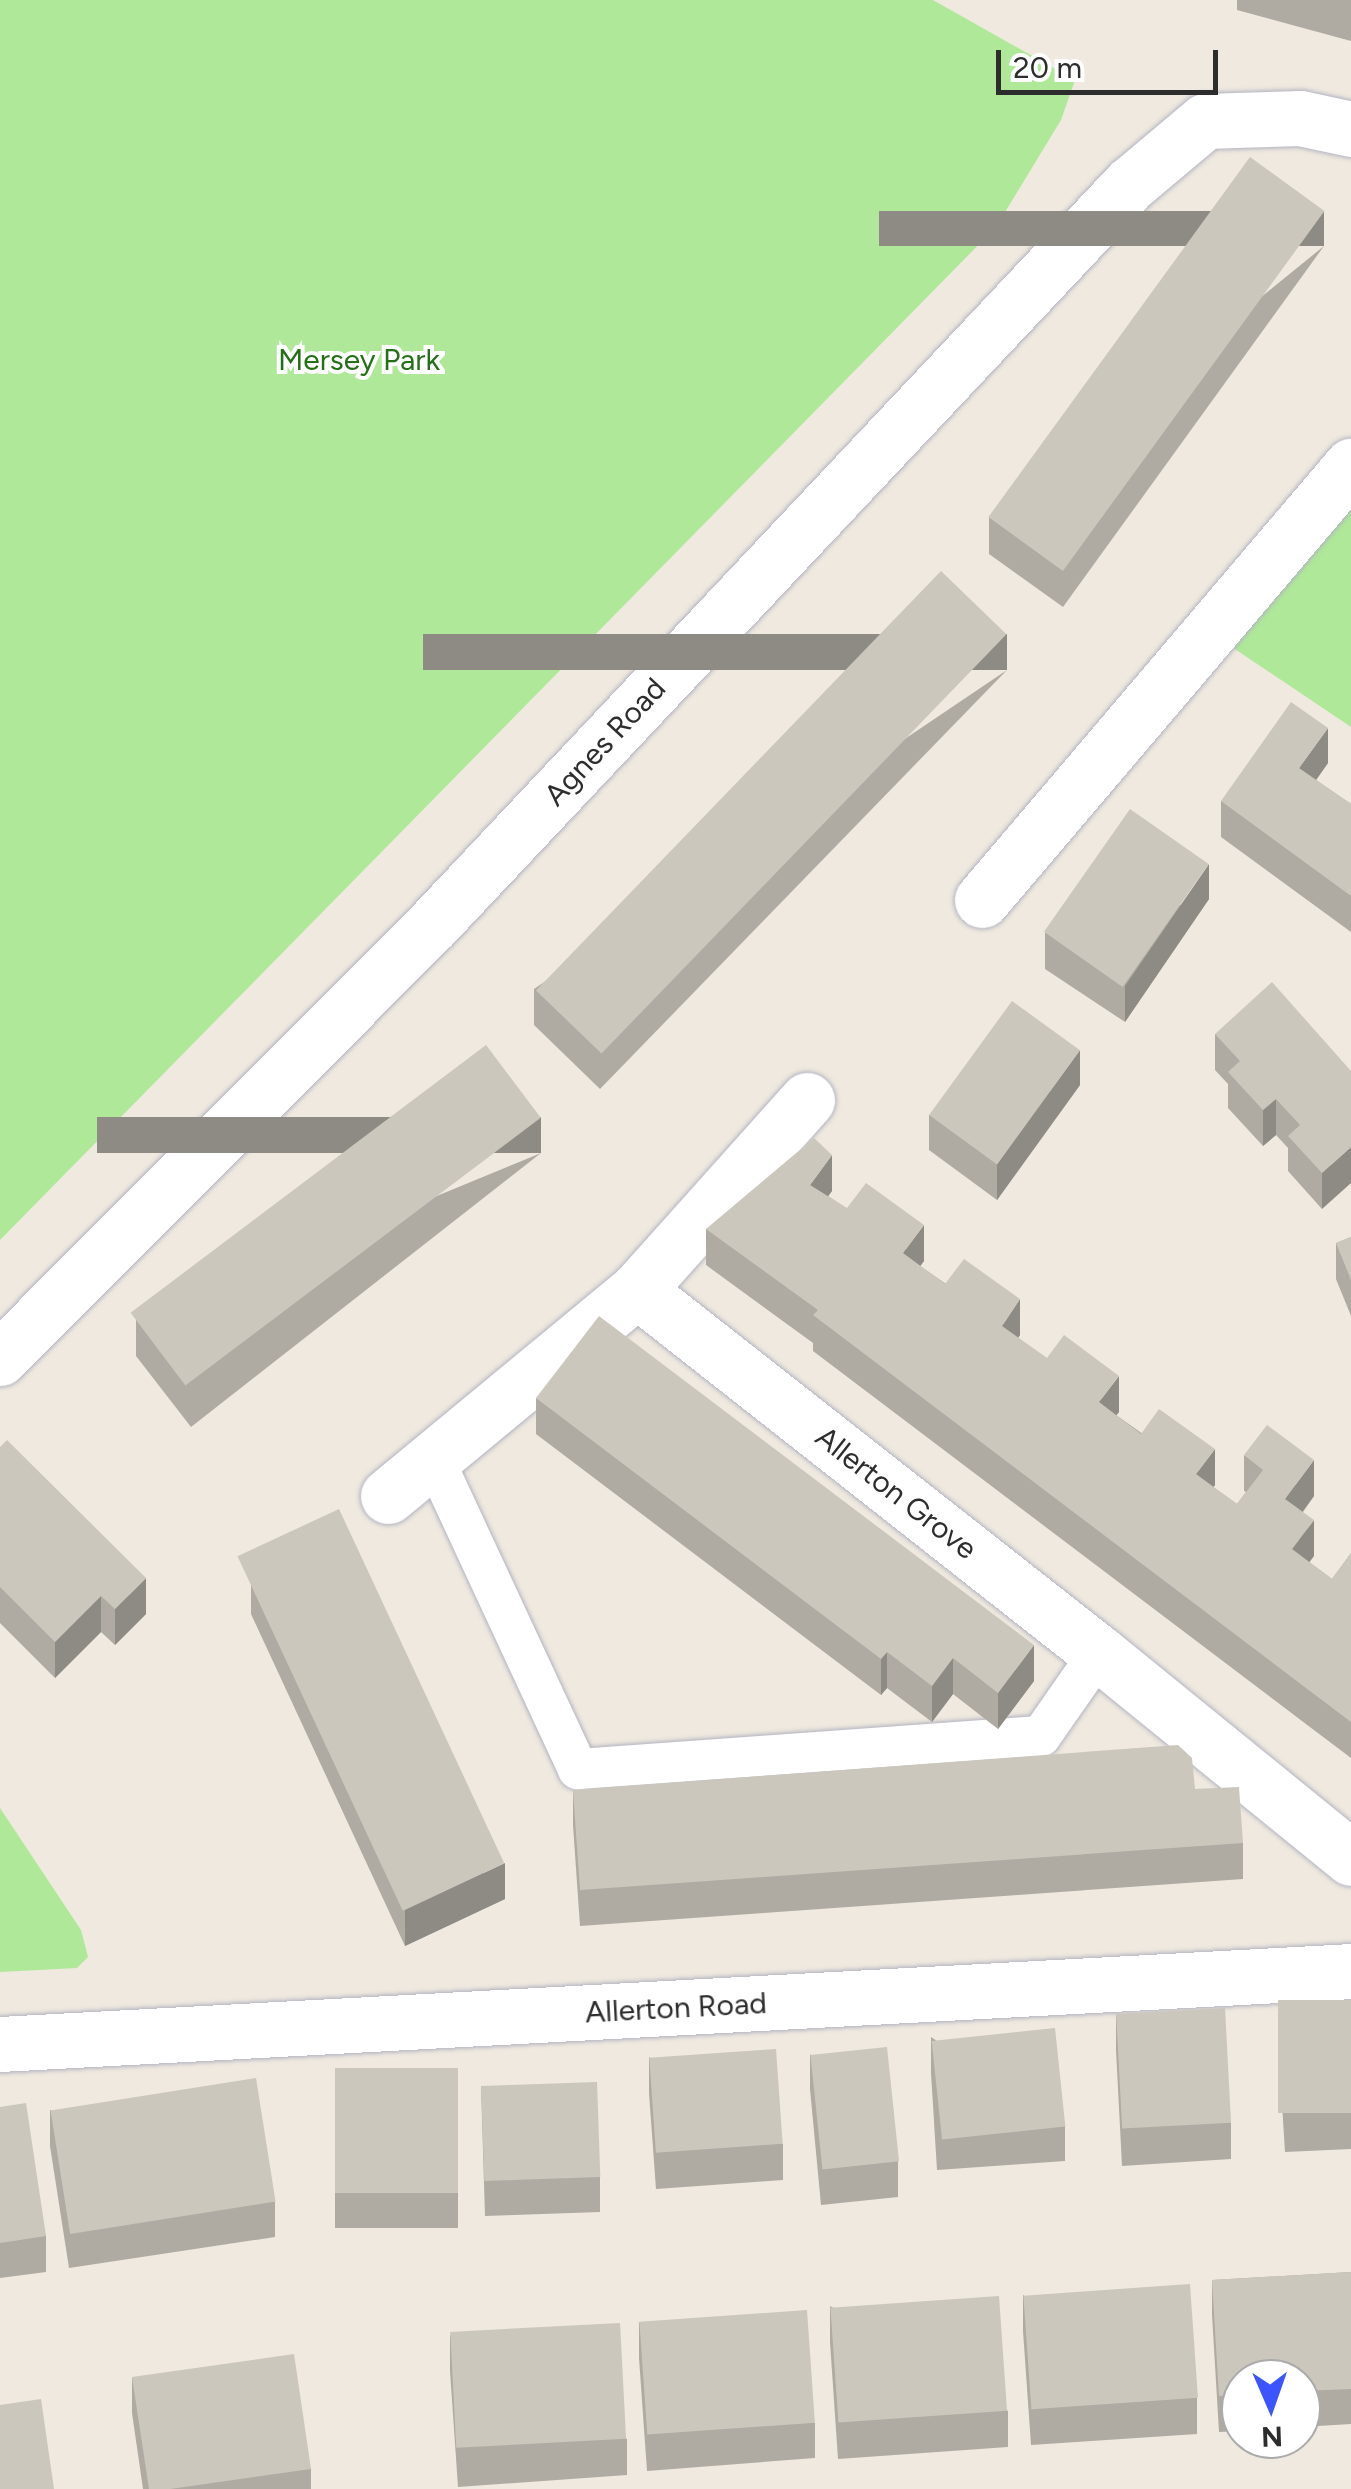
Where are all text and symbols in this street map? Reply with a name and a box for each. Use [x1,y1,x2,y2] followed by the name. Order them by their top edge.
[1001,30,1224,92] scale bar
[1013,49,1082,86] text: 20 m
[278,342,440,378] park label: Mersey Park
[537,671,673,813] street label: Agnes Road
[808,1419,984,1567] street label: Allerton Grove
[584,1985,768,2031] street label: Allerton Road
[1221,2359,1321,2459] north arrow
[1261,2420,1283,2454] text: N

